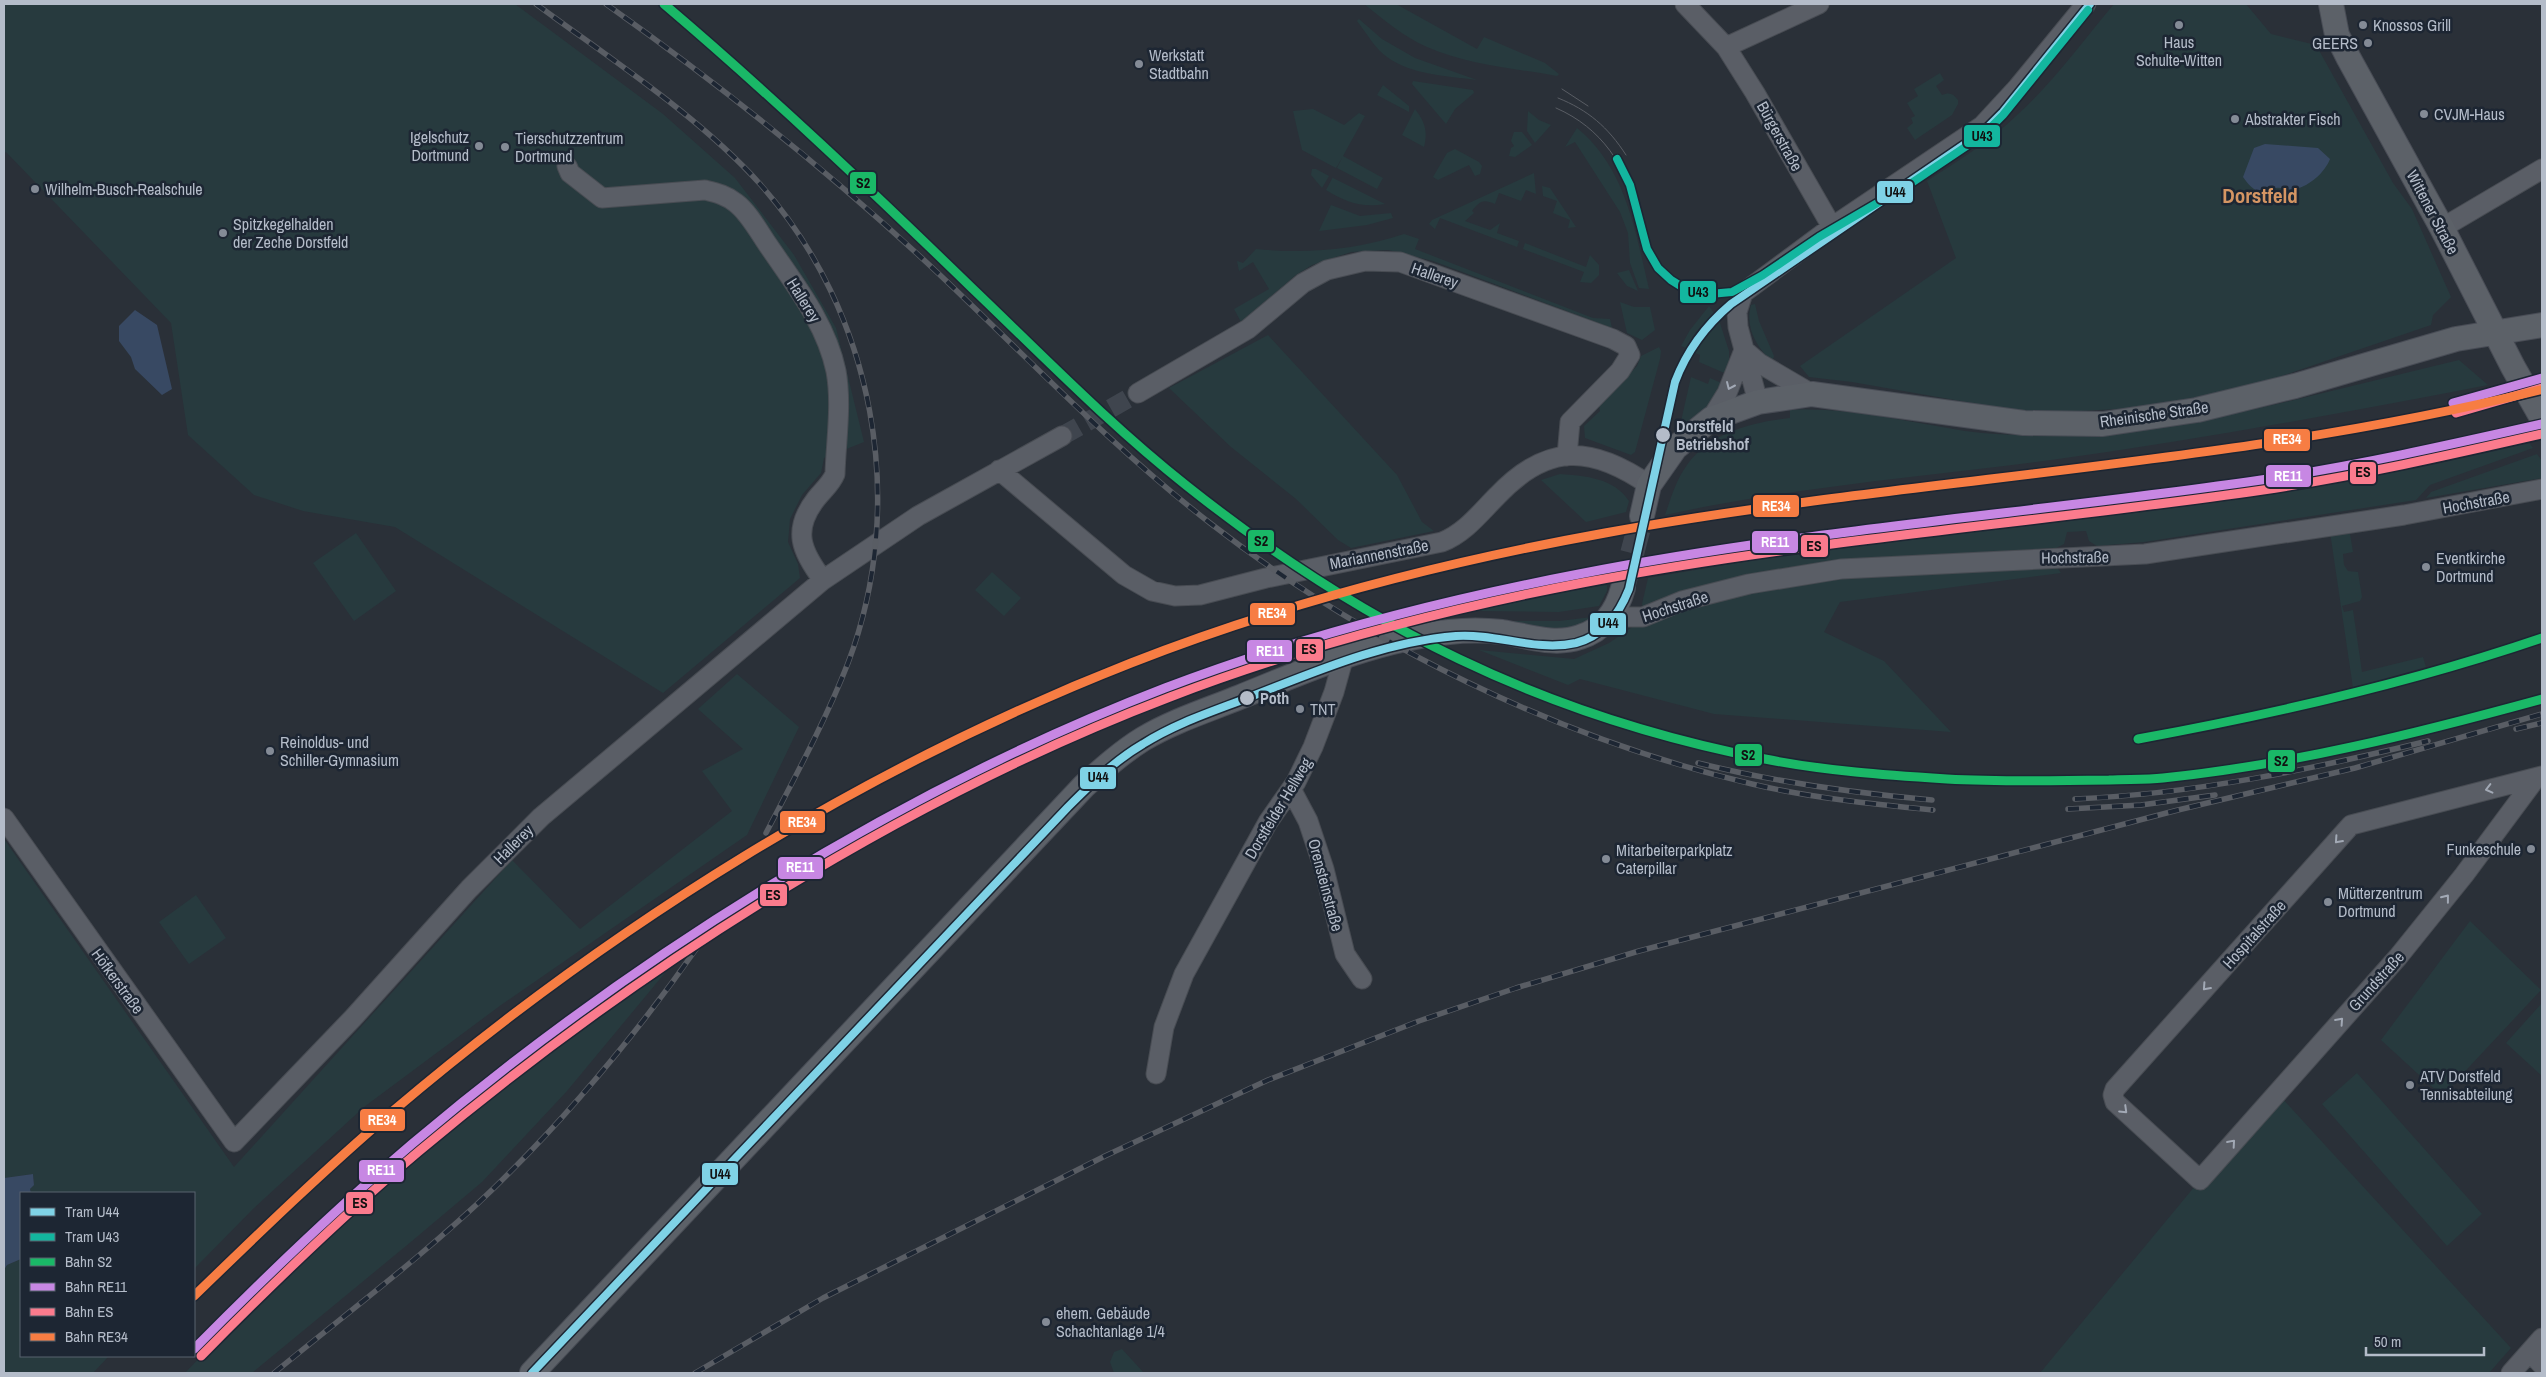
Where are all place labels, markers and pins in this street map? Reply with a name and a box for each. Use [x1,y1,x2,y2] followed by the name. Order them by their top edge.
[2373,14,2451,36] place label: Knossos Grill
[2173,19,2185,31] marker: Haus Schulte-Witten
[2357,19,2369,31] marker: Knossos Grill
[2136,31,2222,71] place label: Haus Schulte-Witten
[2312,32,2358,54] place label: GEERS
[2362,37,2374,49] marker: GEERS
[1149,44,1209,84] place label: Werkstatt Stadtbahn
[1133,58,1145,70] marker: Werkstatt Stadtbahn
[2434,103,2505,125] place label: CVJM-Haus
[2244,108,2341,130] place label: Abstrakter Fisch
[2418,108,2430,120] marker: CVJM-Haus
[2229,113,2241,125] marker: Abstrakter Fisch
[410,126,469,166] place label: Igelschutz Dortmund
[515,127,623,167] place label: Tierschutzzentrum Dortmund
[473,140,485,152] marker: Igelschutz Dortmund
[499,141,511,153] marker: Tierschutzzentrum Dortmund
[45,178,202,200] place label: Wilhelm-Busch-Realschule
[29,183,41,195] marker: Wilhelm-Busch-Realschule
[233,213,348,253] place label: Spitzkegelhalden der Zeche Dorstfeld
[217,227,229,239] marker: Spitzkegelhalden der Zeche Dorstfeld
[1676,415,1750,455] place label: Dorstfeld Betriebshof
[1654,426,1672,444] marker: Dorstfeld Betriebshof
[2436,547,2505,587] place label: Eventkirche Dortmund
[2420,561,2432,573] marker: Eventkirche Dortmund
[1260,687,1289,709] place label: Poth
[1238,689,1256,707] marker: Poth
[1310,698,1336,720] place label: TNT
[1294,703,1306,715] marker: TNT
[280,731,399,771] place label: Reinoldus- und Schiller-Gymnasium
[264,745,276,757] marker: Reinoldus- und Schiller-Gymnasium
[2447,838,2521,860] place label: Funkeschule
[1616,839,1733,879] place label: Mitarbeiterparkplatz Caterpillar
[2525,843,2537,855] marker: Funkeschule
[1600,853,1612,865] marker: Mitarbeiterparkplatz Caterpillar
[2338,882,2423,922] place label: Mütterzentrum Dortmund
[2322,896,2334,908] marker: Mütterzentrum Dortmund
[2419,1065,2513,1105] place label: ATV Dorstfeld Tennisabteilung
[2404,1079,2416,1091] marker: ATV Dorstfeld Tennisabteilung
[1056,1302,1165,1342] place label: ehem. Gebäude Schachtanlage 1/4
[1040,1316,1052,1328] marker: ehem. Gebäude Schachtanlage 1/4

